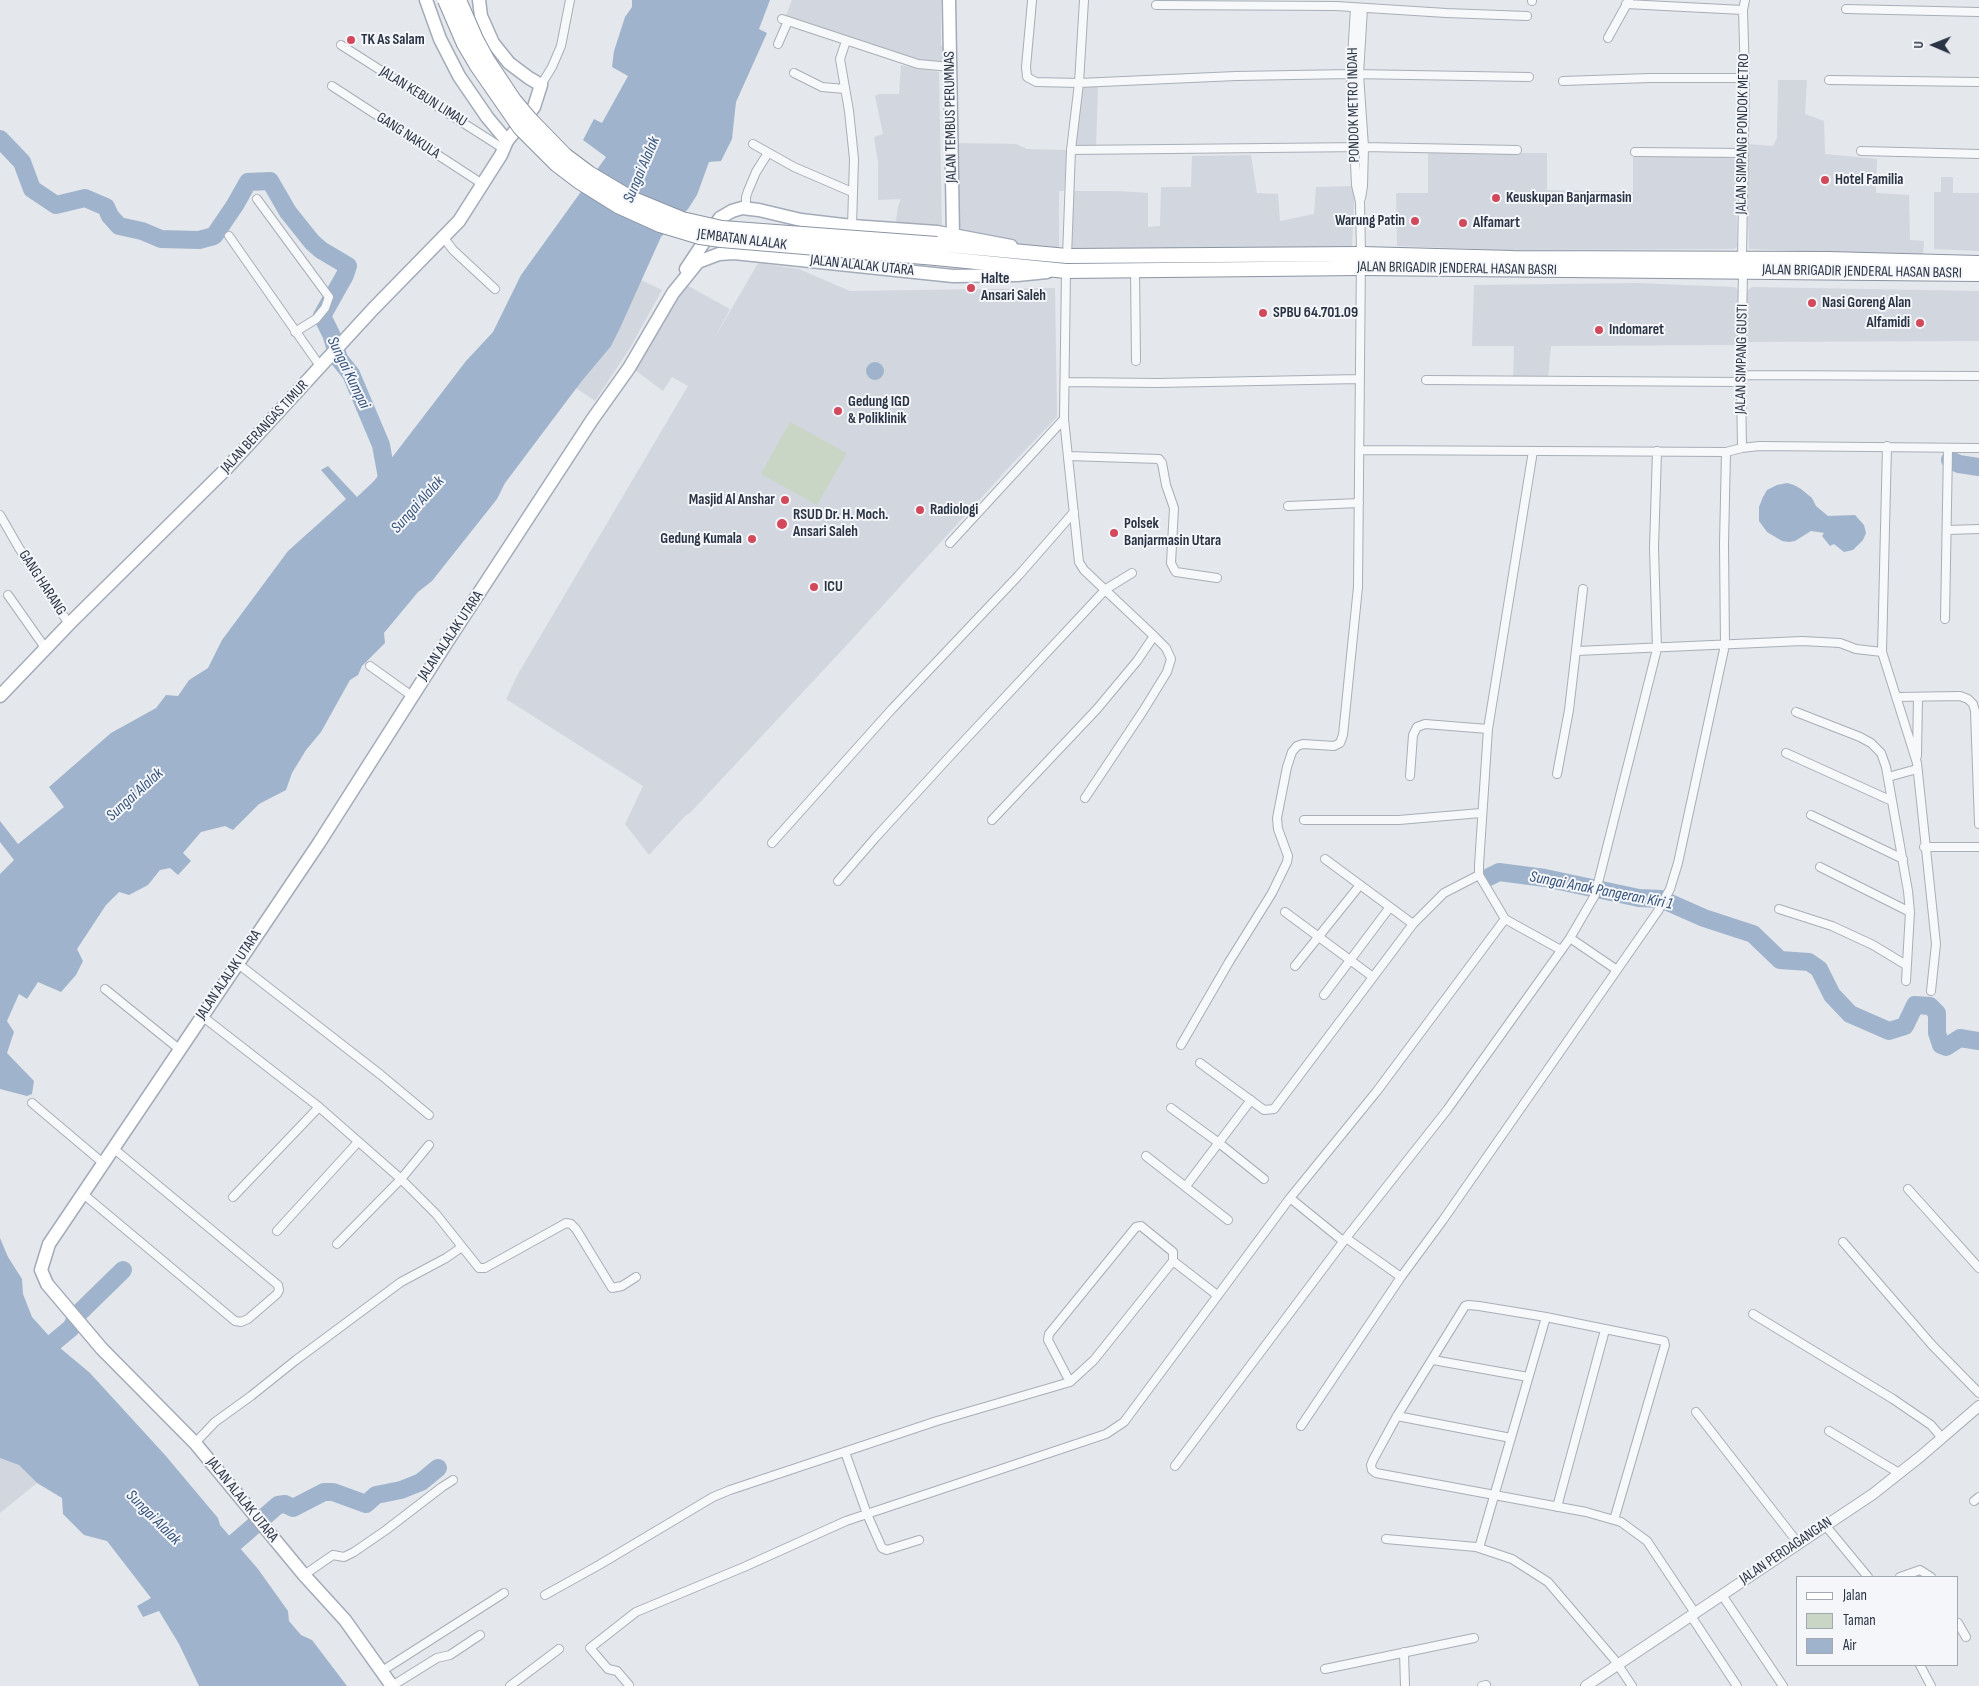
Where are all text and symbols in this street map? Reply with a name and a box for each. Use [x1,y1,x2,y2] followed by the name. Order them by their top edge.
[1909,20,1959,70] north arrow
[361,31,425,49] place label: TK As Salam
[345,34,357,46] marker: TK As Salam
[1910,41,1927,49] text: U
[1344,47,1364,163] street label: PONDOK METRO INDAH
[941,51,961,183] street label: JALAN TEMBUS PERUMNAS
[1733,53,1753,215] street label: JALAN SIMPANG PONDOK METRO
[376,63,470,131] street label: JALAN KEBUN LIMAU
[373,109,443,163] street label: GANG NAKULA
[619,134,665,206] water label: Sungai Alalak
[1835,171,1903,189] place label: Hotel Familia
[1819,174,1831,186] marker: Hotel Familia
[1506,189,1632,207] place label: Keuskupan Banjarmasin
[1490,192,1502,204] marker: Keuskupan Banjarmasin
[1335,212,1405,230] place label: Warung Patin
[1473,214,1520,232] place label: Alfamart
[1409,215,1421,227] marker: Warung Patin
[1457,217,1469,229] marker: Alfamart
[696,226,788,254] street label: JEMBATAN ALALAK
[809,252,915,280] street label: JALAN ALALAK UTARA
[1357,258,1557,280] street label: JALAN BRIGADIR JENDERAL HASAN BASRI
[1762,261,1962,283] street label: JALAN BRIGADIR JENDERAL HASAN BASRI
[981,270,1046,305] place label: Halte Ansari Saleh
[965,282,977,294] marker: Halte Ansari Saleh
[1822,294,1911,312] place label: Nasi Goreng Alan
[1806,297,1818,309] marker: Nasi Goreng Alan
[1273,304,1358,322] place label: SPBU 64.701.09
[1732,304,1752,414] street label: JALAN SIMPANG GUSTI
[1257,307,1269,319] marker: SPBU 64.701.09
[1866,314,1910,332] place label: Alfamidi
[1914,317,1926,329] marker: Alfamidi
[1609,321,1664,339] place label: Indomaret
[1593,324,1605,336] marker: Indomaret
[322,334,374,412] water label: Sungai Kumpai
[217,377,313,477] street label: JALAN BERANGAS TIMUR
[848,393,910,428] place label: Gedung IGD & Poliklinik
[832,405,844,417] marker: Gedung IGD & Poliklinik
[387,473,449,537] water label: Sungai Alalak
[689,491,775,509] place label: Masjid Al Anshar
[779,494,791,506] marker: Masjid Al Anshar
[930,501,978,519] place label: Radiologi
[914,504,926,516] marker: Radiologi
[793,506,889,541] place label: RSUD Dr. H. Moch. Ansari Saleh
[1124,515,1221,550] place label: Polsek Banjarmasin Utara
[775,517,789,531] marker: RSUD Dr. H. Moch. Ansari Saleh
[1108,527,1120,539] marker: Polsek Banjarmasin Utara
[660,530,742,548] place label: Gedung Kumala
[746,533,758,545] marker: Gedung Kumala
[14,547,70,619] street label: GANG HARANG
[824,578,843,596] place label: ICU
[808,581,820,593] marker: ICU
[414,588,488,684] street label: JALAN ALALAK UTARA
[103,764,167,826] water label: Sungai Alalak
[1528,868,1674,914] water label: Sungai Anak Pangeran Kiri 1
[192,927,266,1023] street label: JALAN ALALAK UTARA
[202,1454,282,1546] street label: JALAN ALALAK UTARA
[121,1486,185,1550] water label: Sungai Alalak
[1736,1513,1836,1589] street label: JALAN PERDAGANGAN
[1796,1576,1959,1666] legend
[1843,1586,1867,1605] text: Jalan
[1843,1611,1876,1630] text: Taman
[1843,1636,1857,1655] text: Air

